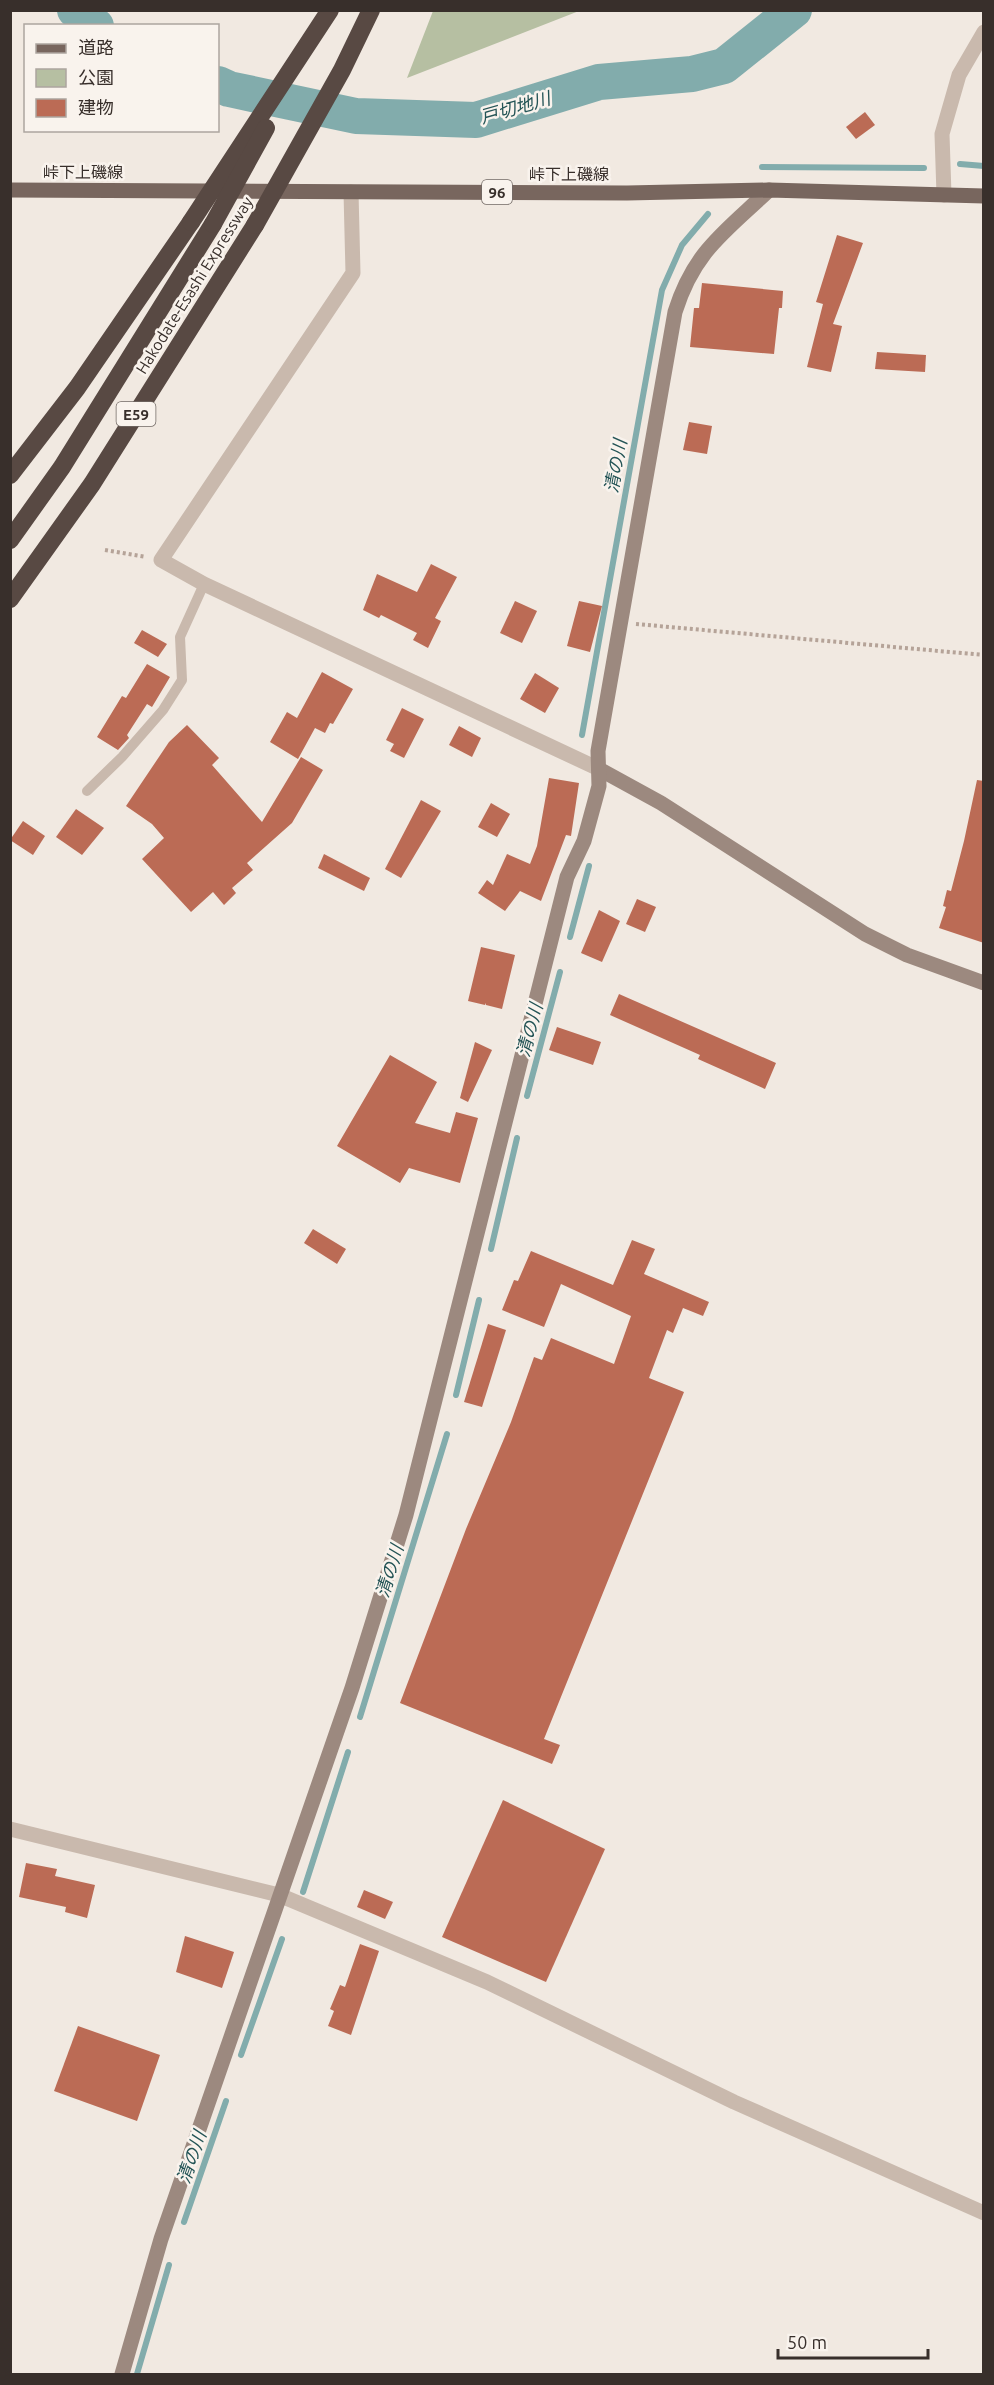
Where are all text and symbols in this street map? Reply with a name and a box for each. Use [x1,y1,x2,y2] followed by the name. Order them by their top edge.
[24,24,219,132] legend
[78,37,114,57] text: 道路
[78,67,114,87] text: 公園
[478,87,554,127] water label: 戸切地川
[78,97,114,117] text: 建物
[43,163,123,181] street label: 峠下上磯線
[529,165,609,183] street label: 峠下上磯線
[482,180,512,204] road number: 96
[132,193,256,377] street label: Hakodate-Esashi Expressway
[116,402,156,426] road number: E59
[600,436,630,494] water label: 清の川
[512,999,546,1059] water label: 清の川
[372,1540,407,1600] water label: 清の川
[173,2126,210,2186] water label: 清の川
[778,2322,928,2360] scale bar
[787,2332,827,2352] text: 50 m

